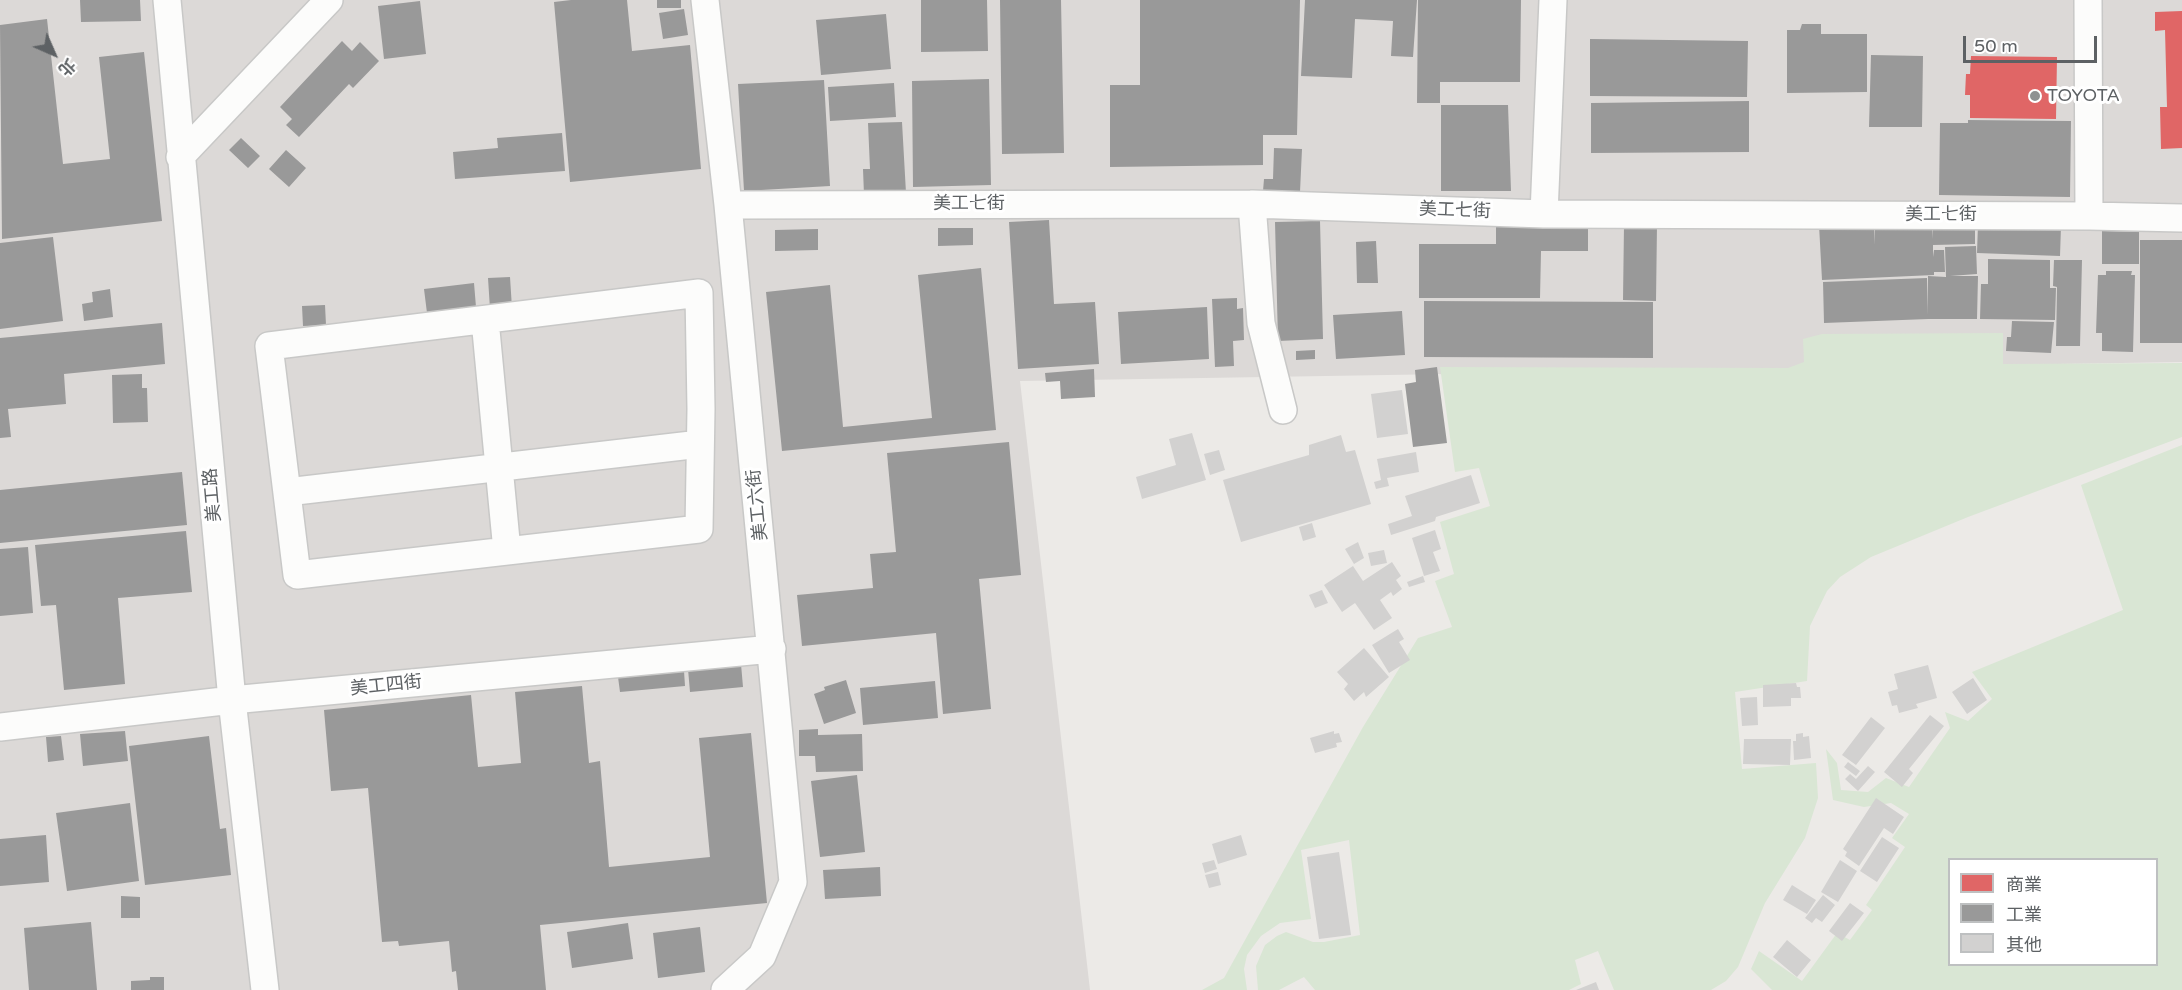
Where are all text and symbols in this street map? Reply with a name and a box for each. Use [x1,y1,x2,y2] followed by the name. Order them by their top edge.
[24,24,84,84] north arrow
[1966,24,2100,62] scale bar
[1974,35,2018,57] text: 50 m
[54,54,79,79] text: 北
[2047,85,2120,107] place label: TOYOTA
[2028,89,2042,103] marker: TOYOTA
[933,193,1005,215] street label: 美工七街
[1419,199,1491,223] street label: 美工七街
[1905,204,1977,226] street label: 美工七街
[200,467,226,523] street label: 美工路
[743,468,773,542] street label: 美工六街
[349,671,423,701] street label: 美工四街
[1948,858,2158,966] legend
[2006,874,2042,896] text: 商業
[2006,904,2042,926] text: 工業
[2006,934,2042,956] text: 其他

